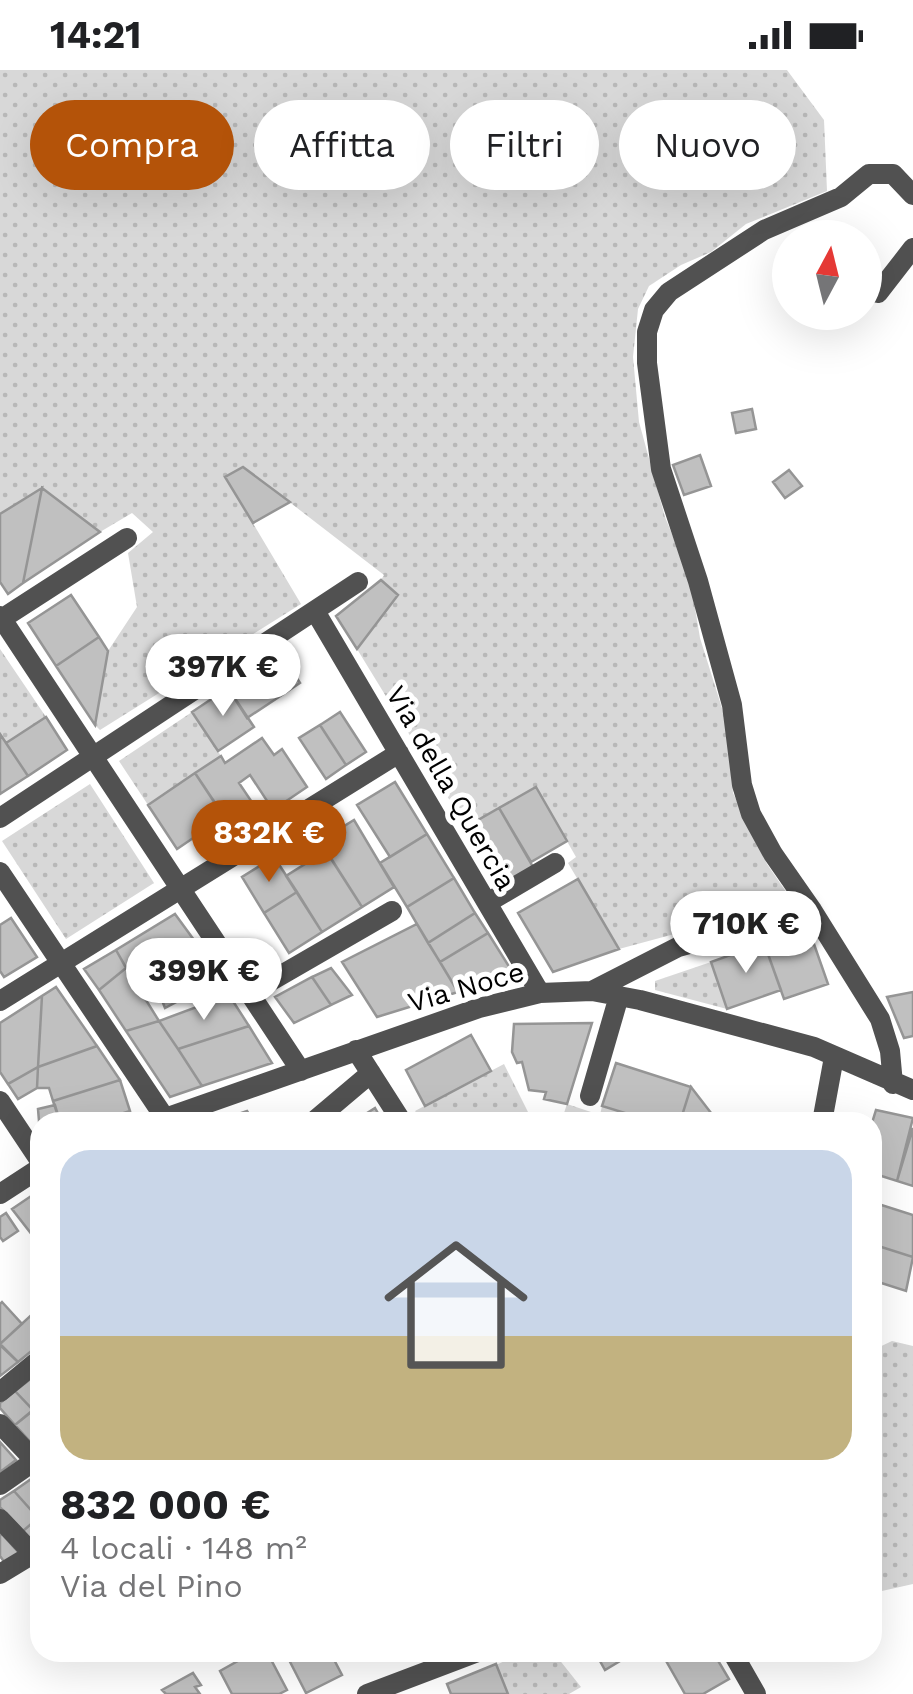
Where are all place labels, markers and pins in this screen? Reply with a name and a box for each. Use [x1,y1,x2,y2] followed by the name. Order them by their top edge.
[142,634,304,719] pin: 397K €
[188,800,350,885] pin: 832K €
[665,891,827,976] pin: 710K €
[123,938,285,1023] pin: 399K €

